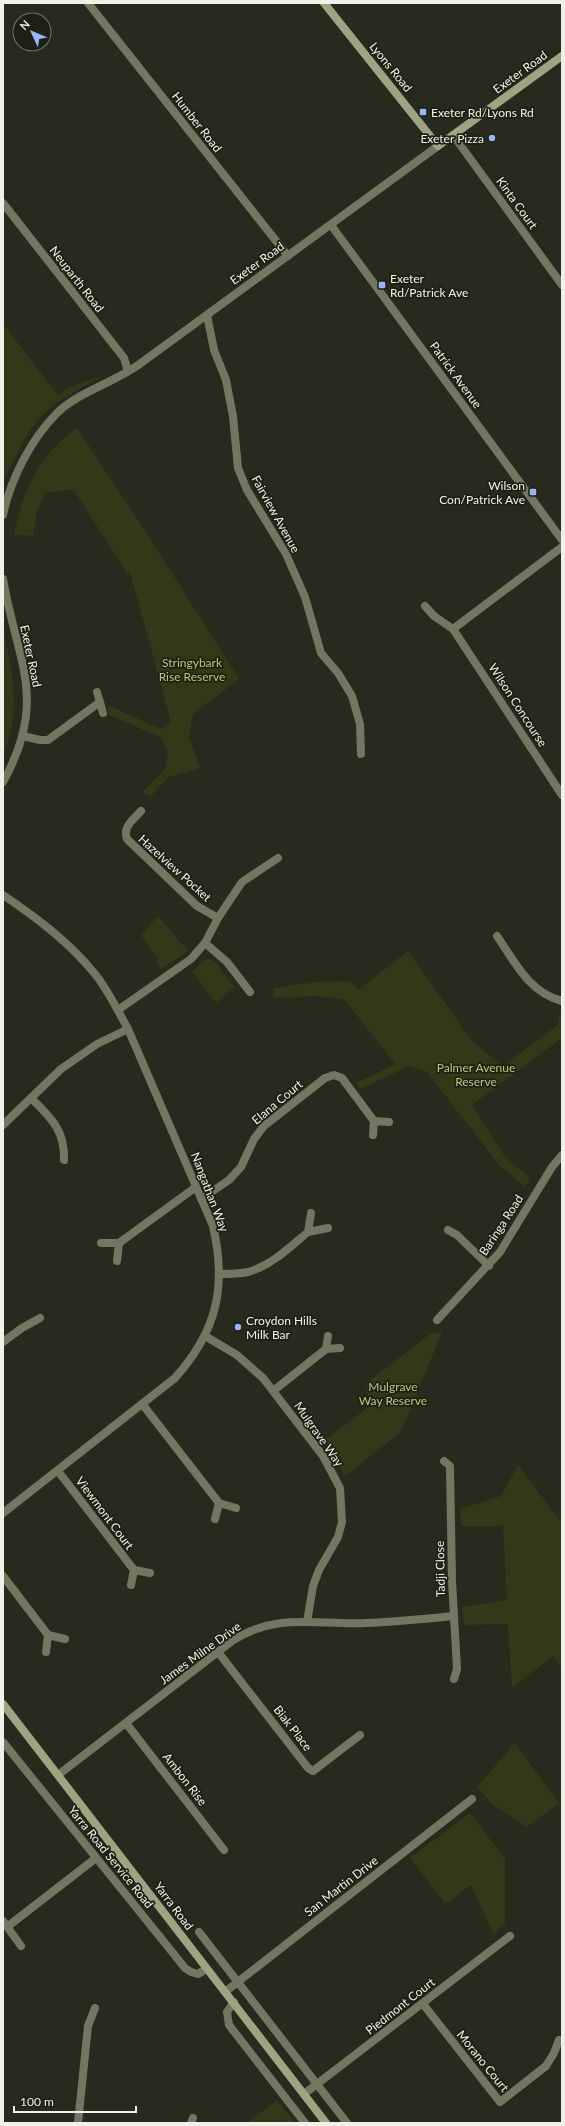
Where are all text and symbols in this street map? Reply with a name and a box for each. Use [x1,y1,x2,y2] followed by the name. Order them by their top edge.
[12,12,52,52] north arrow
[17,17,32,32] text: N
[366,39,416,95] street label: Lyons Road
[490,47,550,97] street label: Exeter Road
[169,89,225,155] street label: Humber Road
[431,105,534,120] place label: Exeter Rd/Lyons Rd
[418,107,428,117] marker: Exeter Rd/Lyons Rd
[420,131,484,146] place label: Exeter Pizza
[487,133,497,143] marker: Exeter Pizza
[493,174,541,233] street label: Kinta Court
[227,238,287,288] street label: Exeter Road
[47,243,107,315] street label: Neuparth Road
[390,271,468,300] place label: Exeter Rd/Patrick Ave
[377,280,387,290] marker: Exeter Rd/Patrick Ave
[427,339,485,411] street label: Patrick Avenue
[249,473,303,555] street label: Fairview Avenue
[439,478,525,507] place label: Wilson Con/Patrick Ave
[528,487,538,497] marker: Wilson Con/Patrick Ave
[17,623,45,689] street label: Exeter Road
[159,655,225,684] park label: Stringybark Rise Reserve
[485,661,551,749] street label: Wilson Concourse
[136,831,215,905] street label: Hazelview Pocket
[437,1060,515,1089] park label: Palmer Avenue Reserve
[249,1076,306,1128] street label: Elana Court
[188,1150,232,1235] street label: Nangathan Way
[476,1192,526,1258] street label: Baringa Road
[246,1313,317,1342] place label: Croydon Hills Milk Bar
[233,1322,243,1332] marker: Croydon Hills Milk Bar
[359,1379,427,1408] park label: Mulgrave Way Reserve
[291,1399,347,1470] street label: Mulgrave Way
[73,1474,138,1553] street label: Viewmont Court
[432,1541,448,1597] street label: Tadji Close
[156,1618,244,1688] street label: James Milne Drive
[271,1702,315,1754] street label: Biak Place
[160,1750,210,1808] street label: Ambon Rise
[65,1803,157,1911] street label: Yarra Road Service Road
[301,1853,381,1919] street label: San Martin Drive
[151,1879,197,1933] street label: Yarra Road
[362,1974,438,2038] street label: Piedmont Court
[454,2027,513,2095] street label: Morano Court
[14,2088,136,2114] scale bar
[20,2094,54,2109] text: 100 m

